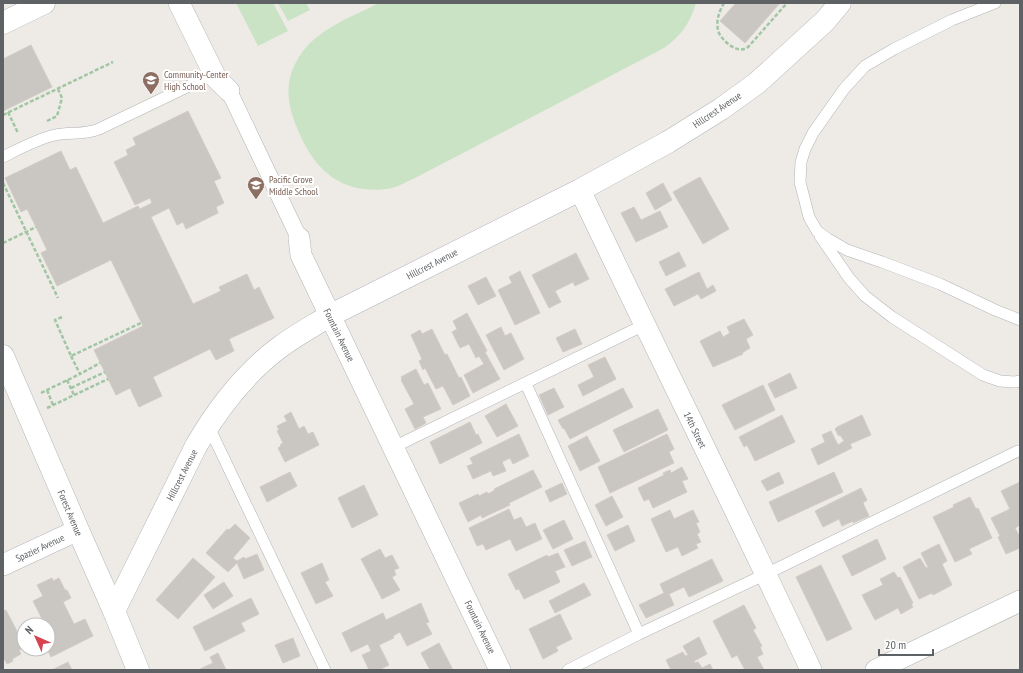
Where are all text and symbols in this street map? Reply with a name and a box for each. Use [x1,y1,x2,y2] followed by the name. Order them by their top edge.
[164,68,229,93] place label: Community-Center High School
[141,70,161,95] school or university icon: Community-Center High School
[690,89,744,131] street label: Hillcrest Avenue
[269,173,319,198] place label: Pacific Grove Middle School
[246,175,266,200] school or university icon: Pacific Grove Middle School
[404,246,460,282] street label: Hillcrest Avenue
[321,306,357,364] street label: Fountain Avenue
[681,410,709,451] street label: 14th Street
[164,447,200,503] street label: Hillcrest Avenue
[55,488,85,538] street label: Forest Avenue
[13,531,67,565] street label: Spazier Avenue
[462,598,498,656] street label: Fountain Avenue
[16,617,56,657] north arrow
[22,623,36,637] text: N
[879,631,933,657] scale bar
[885,637,906,652] text: 20 m

